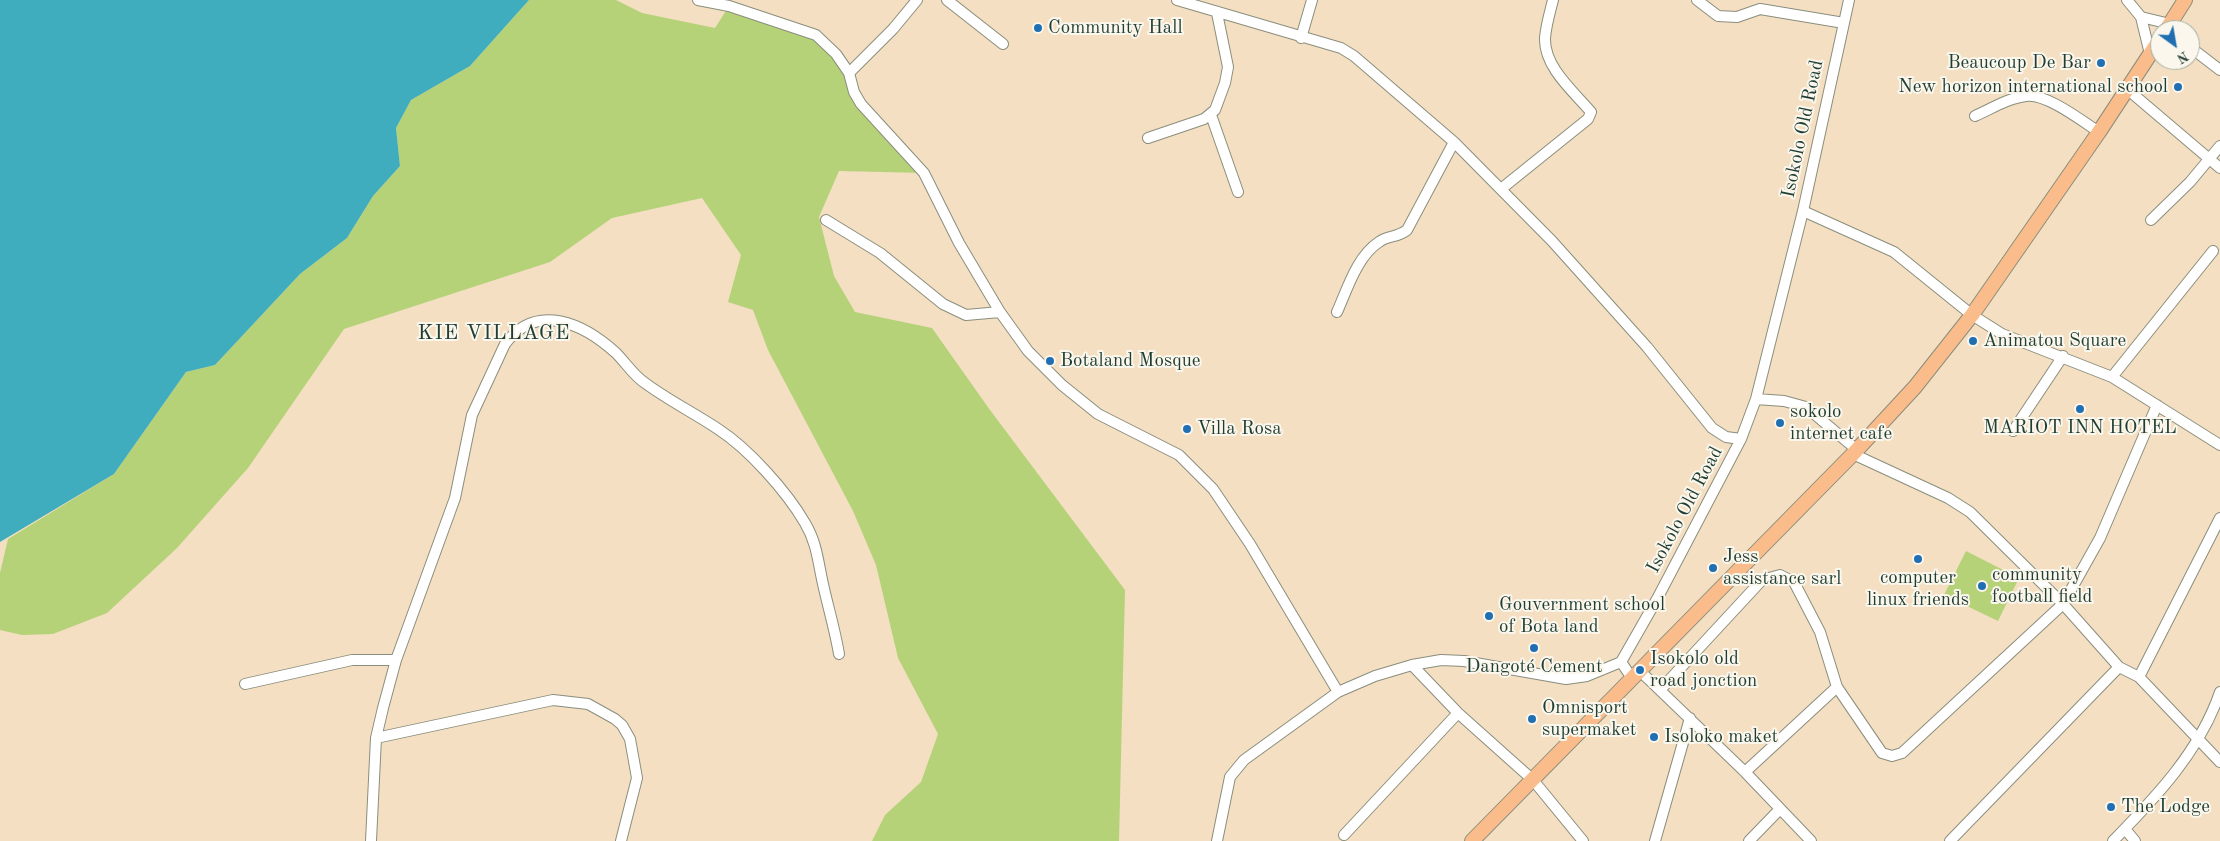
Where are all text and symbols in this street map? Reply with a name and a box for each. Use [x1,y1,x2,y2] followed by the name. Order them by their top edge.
[1048,17,1183,39] place label: Community Hall
[2150,20,2200,70] north arrow
[1032,22,1044,34] marker: Community Hall
[2174,48,2191,66] text: N
[1947,52,2091,74] place label: Beaucoup De Bar
[2095,57,2107,69] marker: Beaucoup De Bar
[1777,58,1829,200] street label: Isokolo Old Road
[1898,76,2168,98] place label: New horizon international school
[2172,81,2184,93] marker: New horizon international school
[416,320,572,346] district label: KIE VILLAGE
[1983,330,2126,352] place label: Animatou Square
[1967,335,1979,347] marker: Animatou Square
[1060,350,1201,372] place label: Botaland Mosque
[1044,355,1056,367] marker: Botaland Mosque
[1790,401,1892,445] place label: sokolo internet cafe
[2074,403,2086,415] marker: MARIOT INN HOTEL
[1774,417,1786,429] marker: sokolo internet cafe
[1983,417,2177,439] place label: MARIOT INN HOTEL
[1197,418,1282,440] place label: Villa Rosa
[1181,423,1193,435] marker: Villa Rosa
[1642,443,1728,577] street label: Isokolo Old Road
[1723,546,1841,590] place label: Jess assistance sarl
[1912,553,1924,565] marker: computer linux friends
[1707,562,1719,574] marker: Jess assistance sarl
[1992,564,2092,608] place label: community football field
[1867,567,1969,611] place label: computer linux friends
[1976,580,1988,592] marker: community football field
[1499,594,1665,638] place label: Gouvernment school of Bota land
[1483,610,1495,622] marker: Gouvernment school of Bota land
[1528,642,1540,654] marker: Dangoté Cement
[1650,648,1757,692] place label: Isokolo old road jonction
[1465,656,1603,678] place label: Dangoté Cement
[1634,664,1646,676] marker: Isokolo old road jonction
[1542,697,1637,741] place label: Omnisport supermaket
[1526,713,1538,725] marker: Omnisport supermaket
[1664,726,1778,748] place label: Isoloko maket
[1648,731,1660,743] marker: Isoloko maket
[2121,796,2210,818] place label: The Lodge
[2105,801,2117,813] marker: The Lodge

